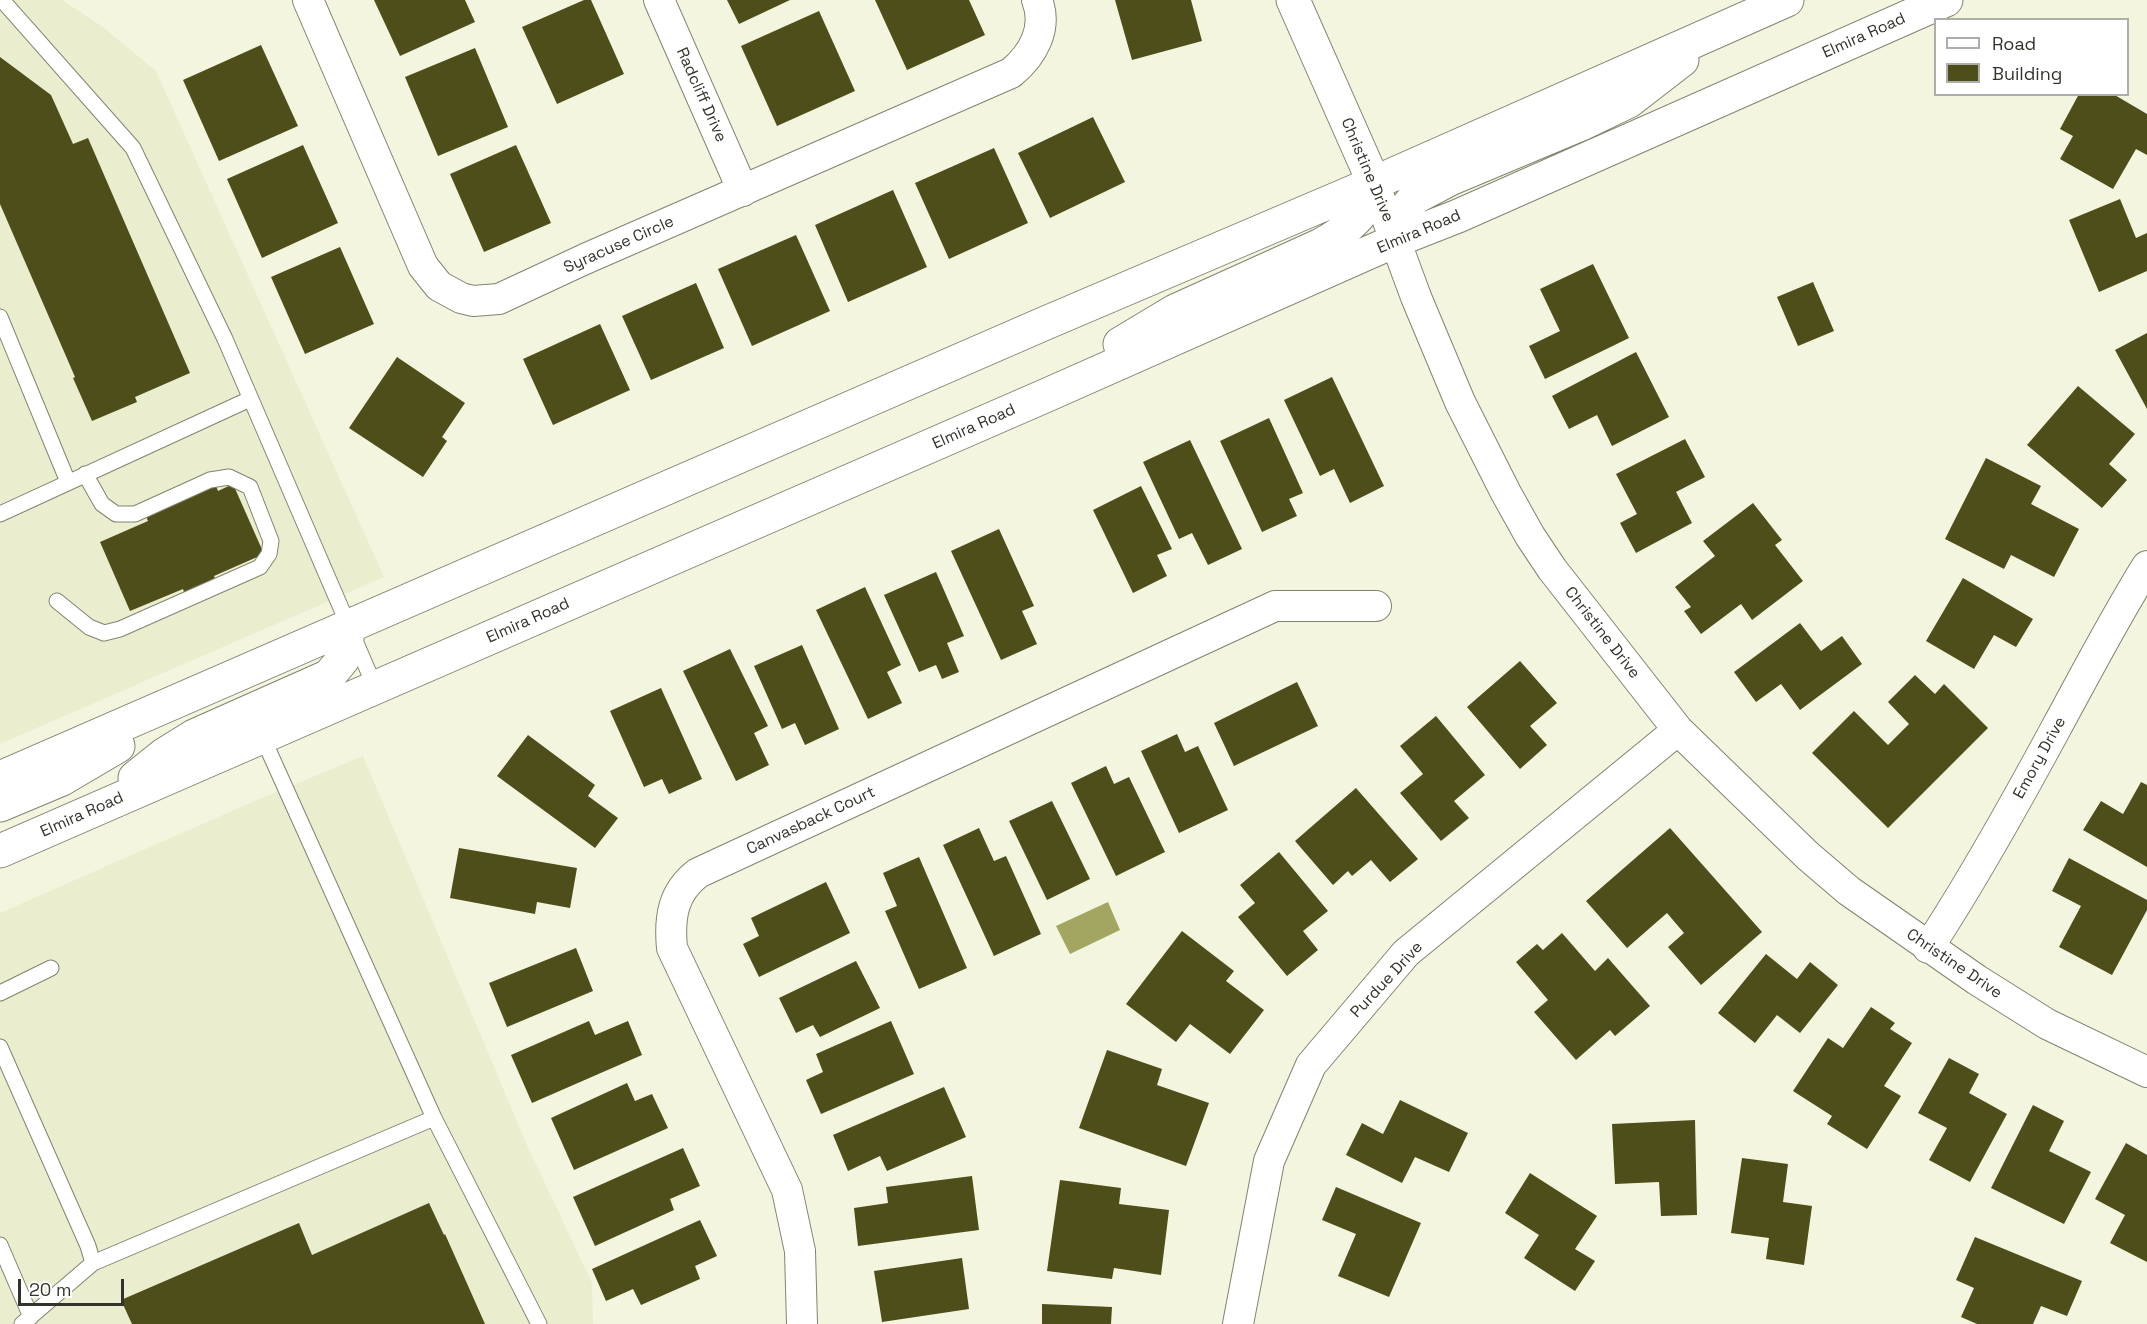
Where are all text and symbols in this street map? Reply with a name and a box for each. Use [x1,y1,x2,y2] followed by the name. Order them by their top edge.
[1819,9,1909,63] street label: Elmira Road
[1934,18,2129,96] legend
[1992,32,2036,55] text: Road
[672,45,730,145] street label: Radcliff Drive
[1992,62,2062,85] text: Building
[1336,115,1398,225] street label: Christine Drive
[1374,206,1464,258] street label: Elmira Road
[561,212,677,278] street label: Syracuse Circle
[929,400,1019,454] street label: Elmira Road
[1560,583,1644,683] street label: Christine Drive
[483,594,573,648] street label: Elmira Road
[2010,714,2070,802] street label: Emory Drive
[744,783,878,859] street label: Canvasback Court
[37,788,127,842] street label: Elmira Road
[1903,925,2005,1003] street label: Christine Drive
[1347,938,1427,1022] street label: Purdue Drive
[21,1267,128,1305] scale bar
[29,1278,72,1301] text: 20 m

